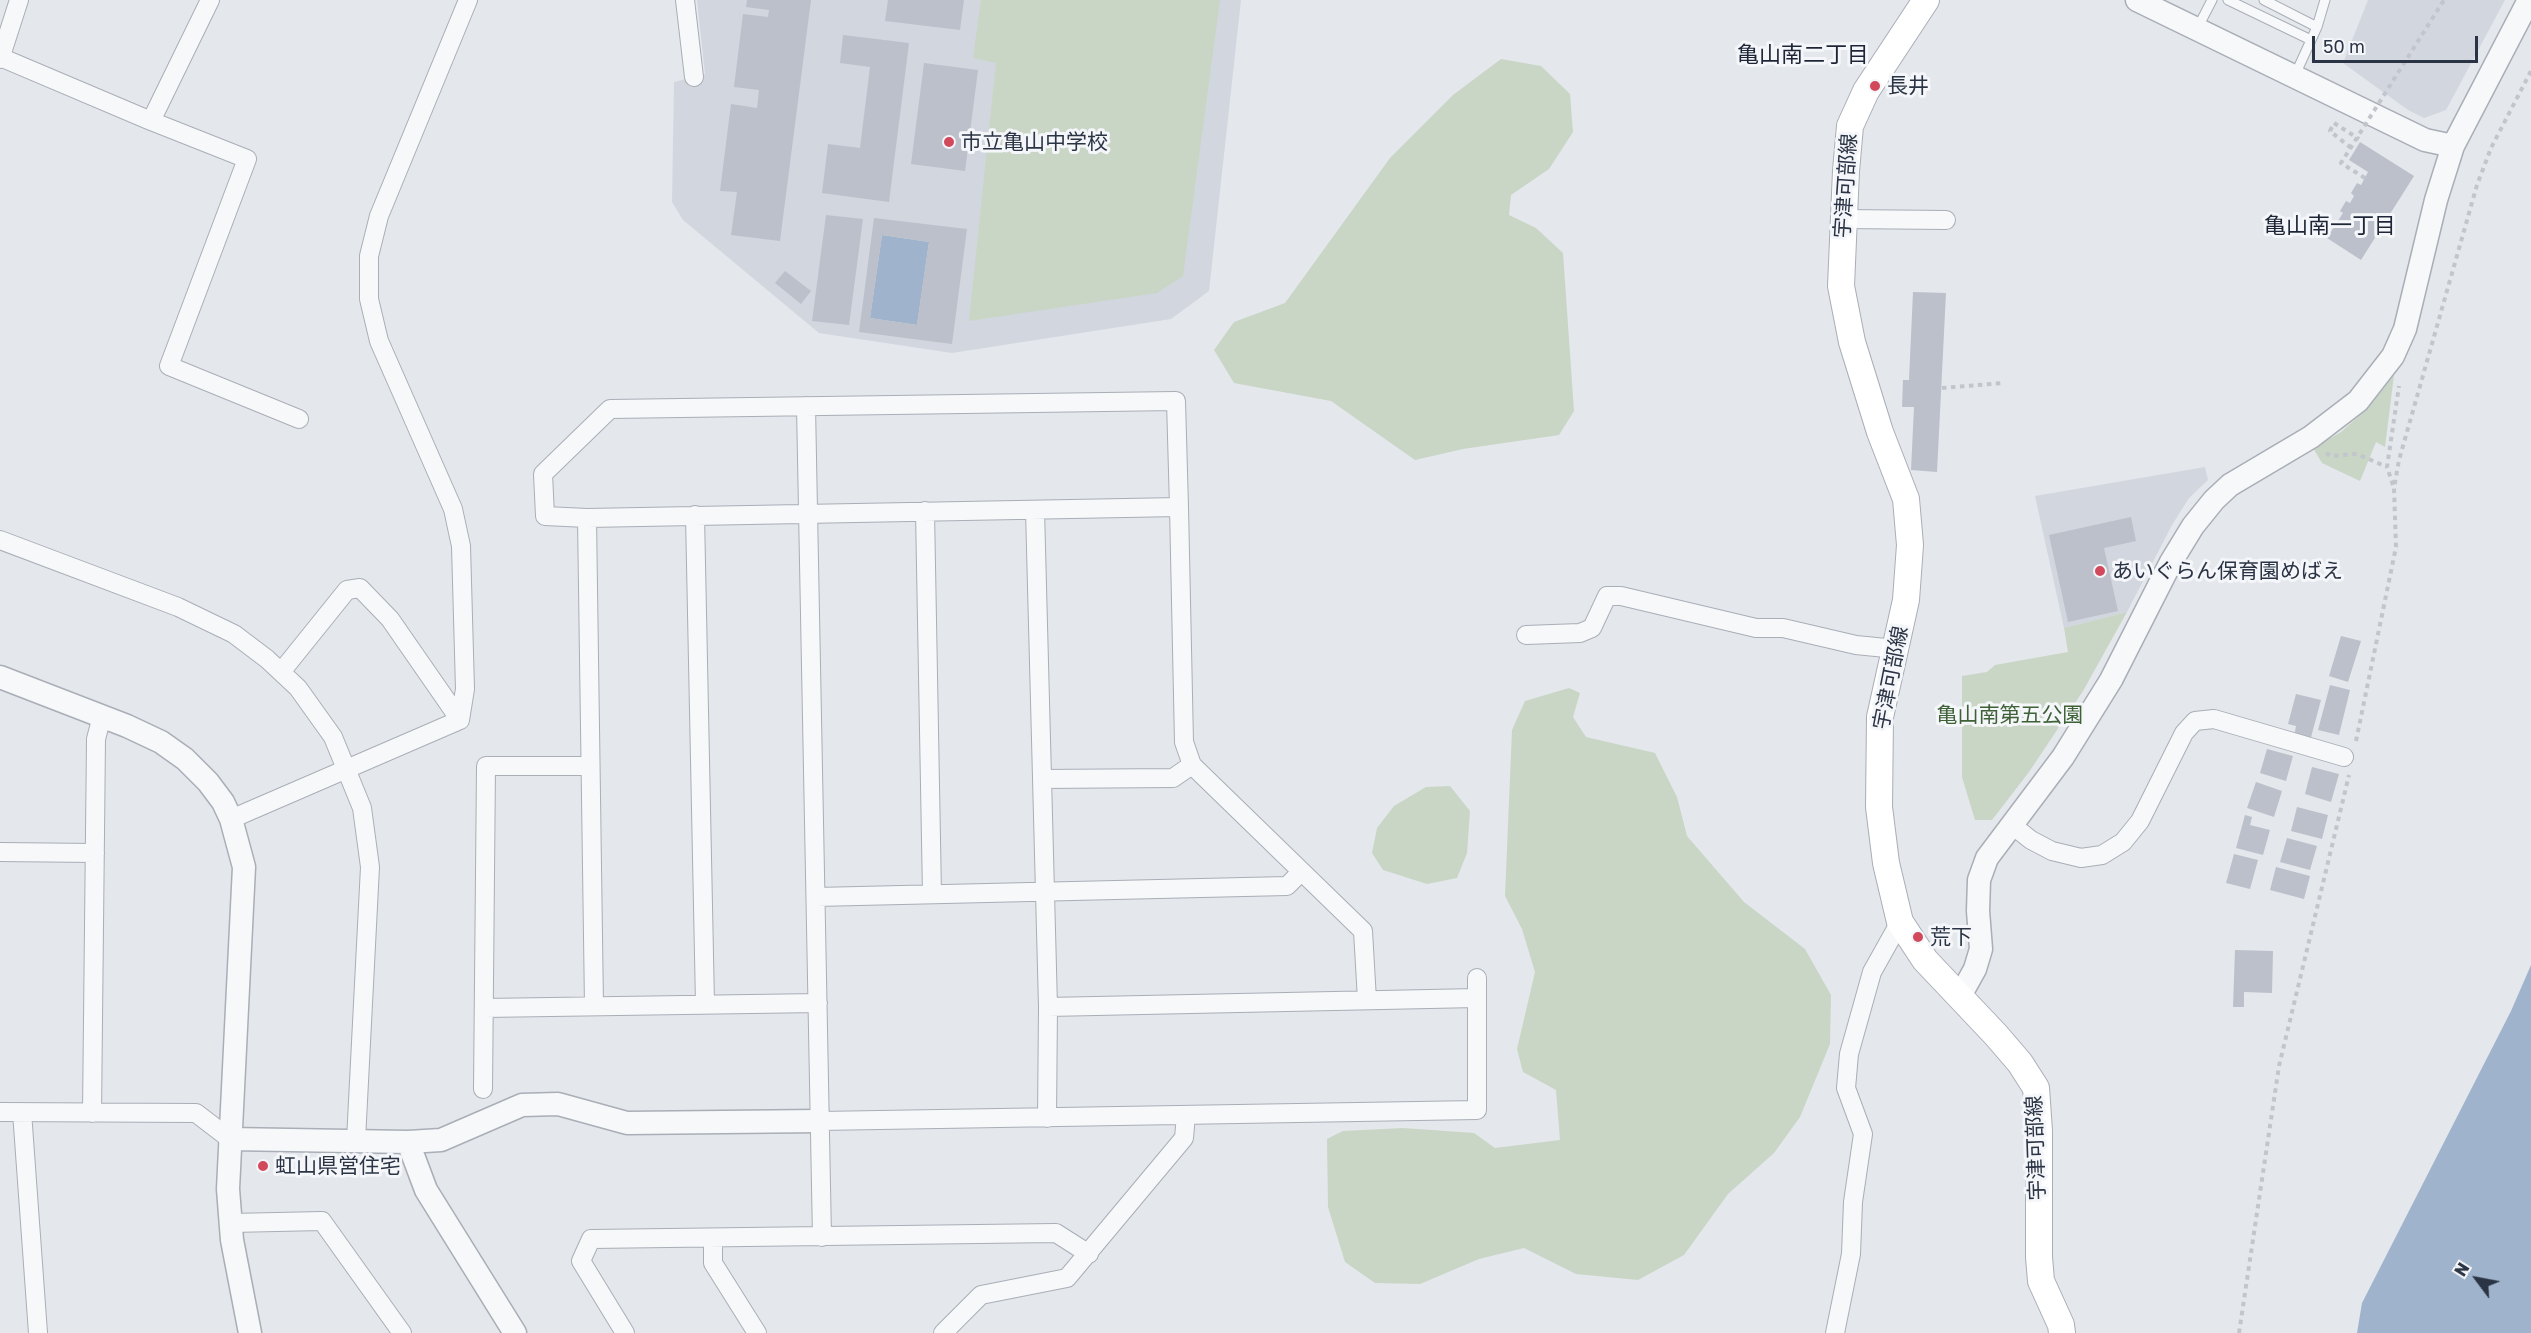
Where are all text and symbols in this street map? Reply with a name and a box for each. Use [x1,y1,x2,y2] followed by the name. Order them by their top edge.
[2315,24,2482,62] scale bar
[2323,35,2365,57] text: 50 m
[1737,42,1869,68] district label: 亀山南二丁目
[1887,73,1929,99] place label: 長井
[1868,79,1882,93] marker: 長井
[961,129,1108,155] place label: 市立亀山中学校
[1830,133,1862,239] street label: 宇津可部線
[942,135,956,149] marker: 市立亀山中学校
[2264,213,2396,239] district label: 亀山南一丁目
[2112,558,2343,584] place label: あいぐらん保育園めばえ
[2093,564,2107,578] marker: あいぐらん保育園めばえ
[1869,624,1913,732] street label: 宇津可部線
[1937,702,2083,728] park label: 亀山南第五公園
[1930,924,1972,950] place label: 荒下
[1911,930,1925,944] marker: 荒下
[2022,1095,2050,1201] street label: 宇津可部線
[275,1153,401,1179] place label: 虹山県営住宅
[256,1159,270,1173] marker: 虹山県営住宅
[2447,1249,2507,1309] north arrow
[2450,1259,2473,1280] text: N

